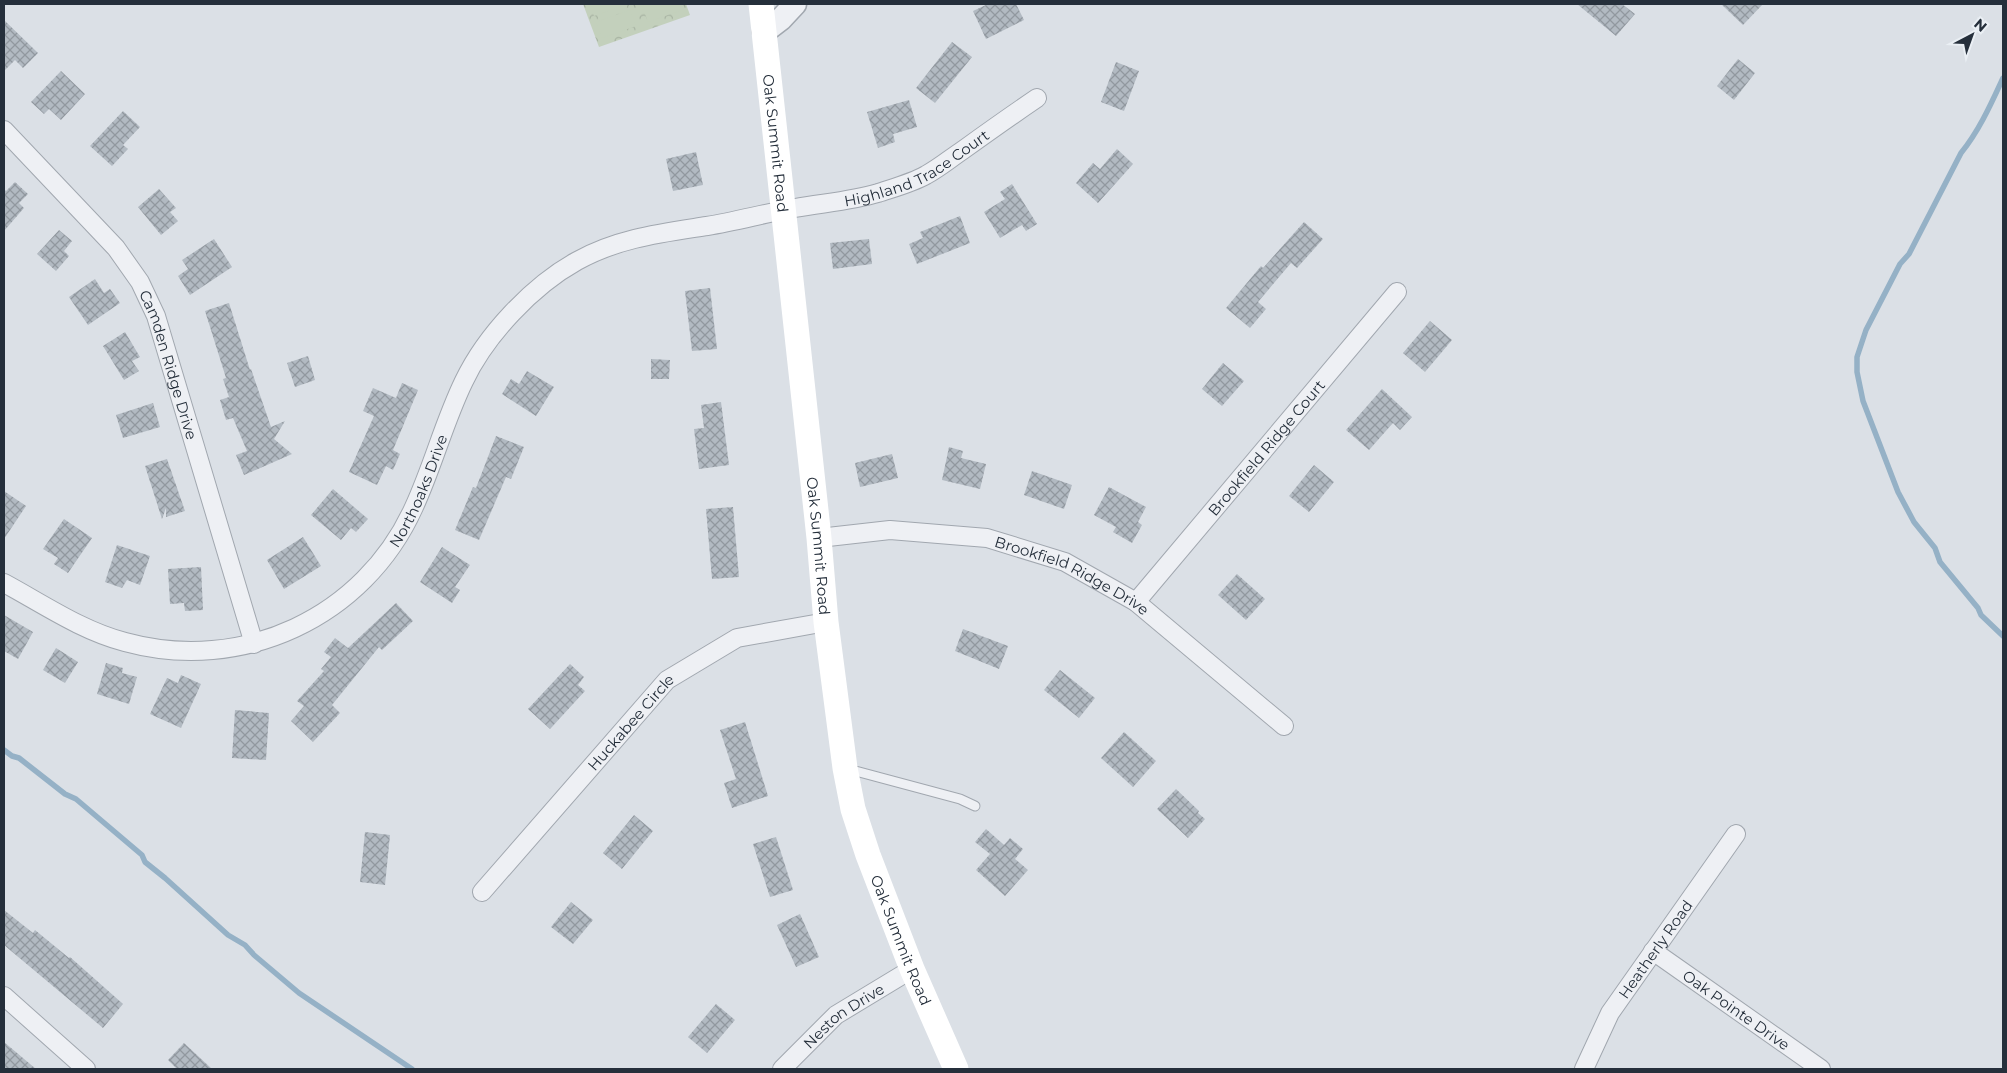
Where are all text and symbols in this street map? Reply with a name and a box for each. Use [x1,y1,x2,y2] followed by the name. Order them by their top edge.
[1947,10,1997,60] north arrow
[1970,15,1991,36] text: N
[759,73,793,213] street label: Oak Summit Road
[843,125,992,210] street label: Highland Trace Court
[135,287,202,442] street label: Camden Ridge Drive
[1204,376,1329,519] street label: Brookfield Ridge Court
[384,432,451,551] street label: Northoaks Drive
[803,476,835,616] street label: Oak Summit Road
[993,531,1153,619] street label: Brookfield Ridge Drive
[583,669,677,774] street label: Huckabee Circle
[867,872,936,1008] street label: Oak Summit Road
[1614,896,1696,1002] street label: Heatherly Road
[1679,965,1794,1054] street label: Oak Pointe Drive
[799,979,887,1052] street label: Neston Drive

